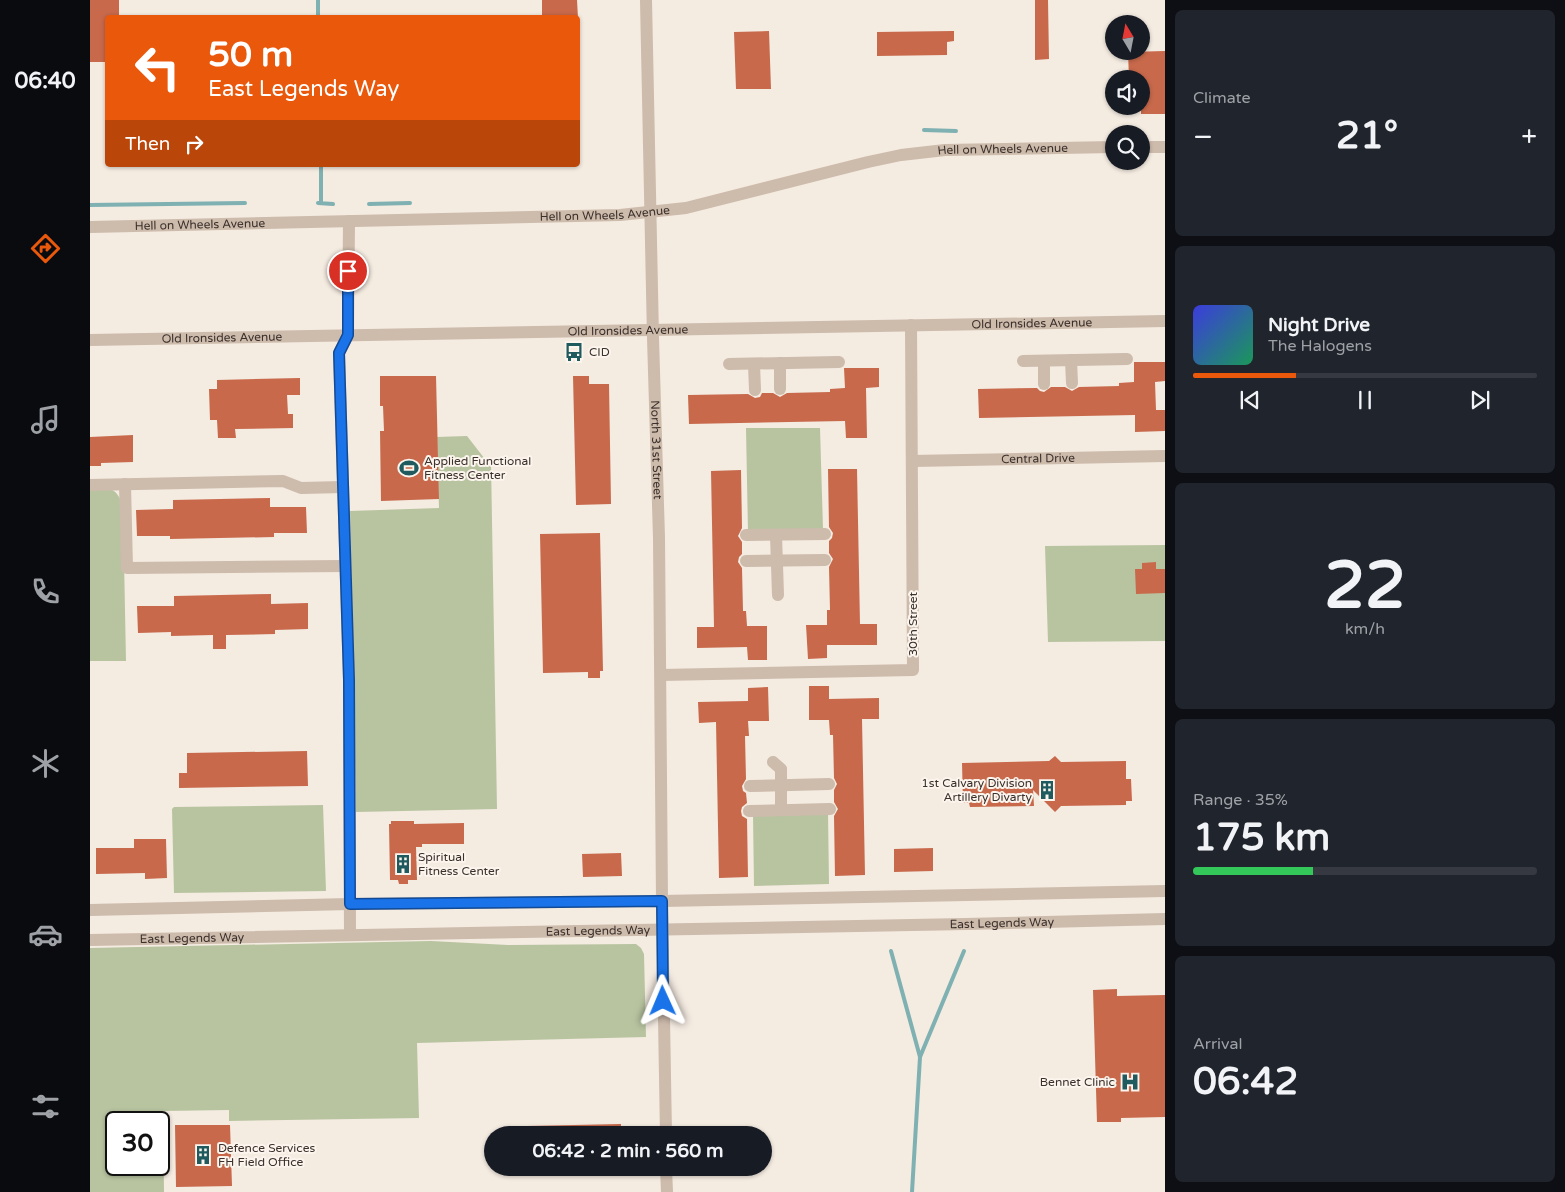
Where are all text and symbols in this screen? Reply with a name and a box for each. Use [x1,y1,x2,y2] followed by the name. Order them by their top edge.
[1105,15,1150,60] north arrow
[1105,15,1150,170] map controls
[208,34,293,76] text: 50 m
[125,35,190,100] icon: left
[15,68,75,94] text: 06:40
[1105,70,1150,115] button: sound
[208,76,399,102] text: East Legends Way
[1193,88,1251,108] text: Climate
[1336,113,1398,159] text: 21°
[1193,120,1213,154] text: −
[1521,120,1537,154] text: +
[1105,125,1150,170] button: search
[180,130,208,158] icon: right
[125,133,170,155] text: Then
[937,141,1068,158] street label: Hell on Wheels Avenue
[539,203,671,224] street label: Hell on Wheels Avenue
[135,216,266,233] street label: Hell on Wheels Avenue
[28,231,63,266] icon: directions
[327,250,369,292] pin
[334,257,362,285] icon: arrive
[1268,314,1370,336] text: Night Drive
[971,315,1093,331] street label: Old Ironsides Avenue
[567,322,689,339] street label: Old Ironsides Avenue
[162,330,283,346] street label: Old Ironsides Avenue
[1268,336,1372,356] text: The Halogens
[563,341,585,363] bus stop icon: CID
[589,345,610,359] place label: CID
[1236,386,1264,414] icon: previous
[1351,386,1379,414] icon: pause
[1466,386,1494,414] icon: next
[648,400,665,500] street label: North 31st Street
[28,402,63,437] icon: music
[1001,451,1075,466] street label: Central Drive
[424,454,531,482] place label: Applied Functional Fitness Center
[398,457,420,479] sports icon: Applied Functional Fitness Center
[1324,547,1406,626] text: 22
[28,574,63,609] icon: phone
[906,591,920,656] street label: 30th Street
[1345,619,1385,639] text: km/h
[28,746,63,781] icon: climate
[921,776,1033,804] place label: 1st Calvary Division Artillery Divarty
[1036,779,1058,801] building icon: 1st Calvary Division Artillery Divarty
[1193,790,1288,810] text: Range · 35%
[1193,815,1330,861] text: 175 km
[418,850,500,878] place label: Spiritual Fitness Center
[392,853,414,875] building icon: Spiritual Fitness Center
[950,915,1055,931] street label: East Legends Way
[28,917,63,952] icon: car
[546,923,651,939] street label: East Legends Way
[140,930,245,946] street label: East Legends Way
[636,974,688,1026] position arrow
[1193,1034,1242,1054] text: Arrival
[1193,1059,1298,1105] text: 06:42
[1119,1071,1141,1093] hospital icon: Bennet Clinic
[1040,1075,1115,1089] place label: Bennet Clinic
[28,1089,63,1124] icon: filters
[105,1111,170,1176] speed limit sign: 30
[532,1140,724,1162] text: 06:42 · 2 min · 560 m
[218,1141,315,1169] place label: Defence Services FH Field Office
[192,1144,214,1166] building icon: Defence Services FH Field Office

